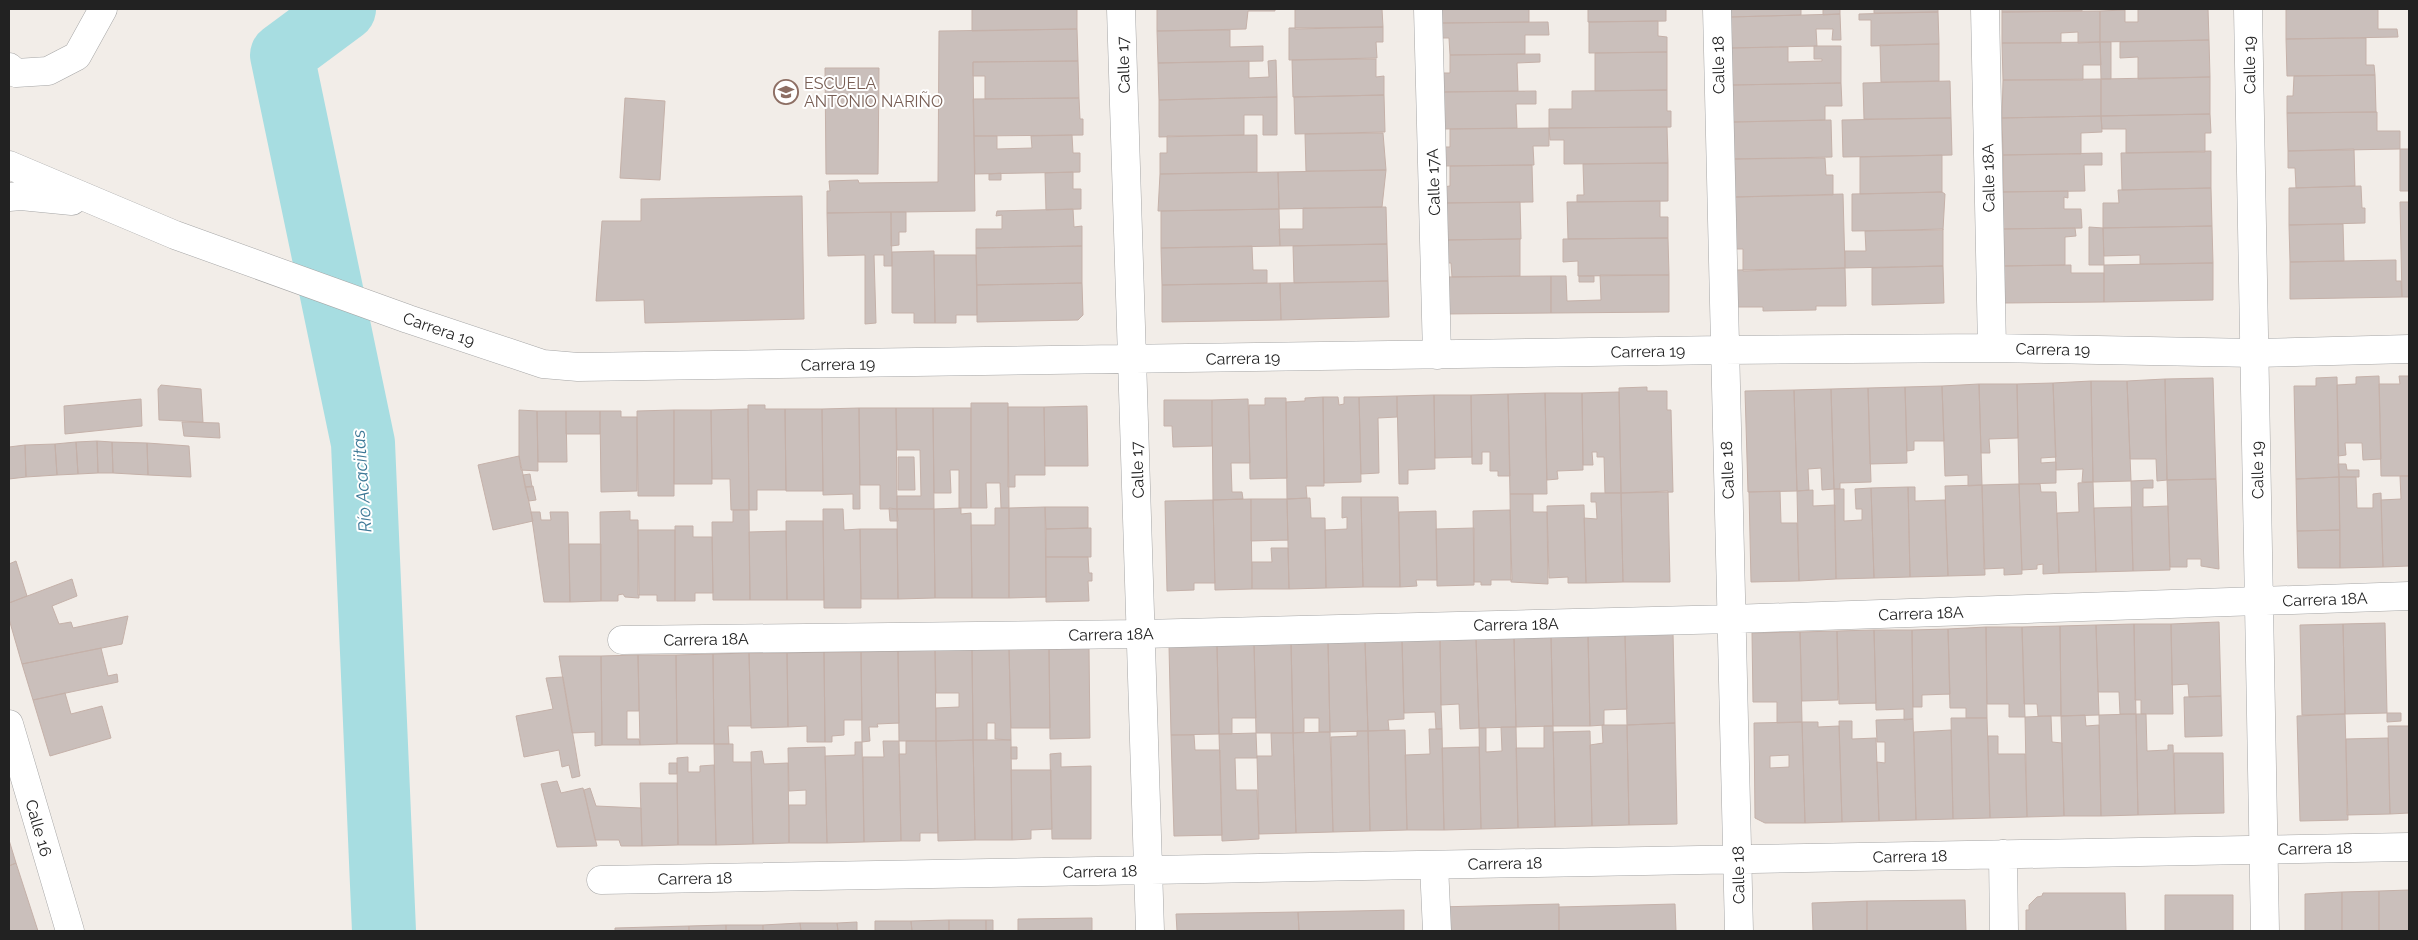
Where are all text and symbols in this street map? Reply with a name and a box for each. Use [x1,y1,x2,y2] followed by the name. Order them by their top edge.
[1113,36,1134,94] street label: Calle 17
[1708,36,1729,94] street label: Calle 18
[2239,36,2260,94] street label: Calle 19
[804,74,943,111] place label: ESCUELA ANTONIO NARIÑO
[773,79,799,105] school or university icon: ESCUELA ANTONIO NARIÑO
[1978,143,1999,213] street label: Calle 18A
[1423,148,1444,216] street label: Calle 17A
[400,308,477,351] street label: Carrera 19
[2015,339,2090,360] street label: Carrera 19
[1611,341,1686,362] street label: Carrera 19
[1206,348,1281,369] street label: Carrera 19
[801,354,876,375] street label: Carrera 19
[347,428,376,533] water label: Río Acaciitas
[1127,441,1148,499] street label: Calle 17
[1717,441,1738,499] street label: Calle 18
[2247,441,2268,499] street label: Calle 19
[2282,589,2368,610] street label: Carrera 18A
[1878,603,1964,624] street label: Carrera 18A
[1473,614,1559,635] street label: Carrera 18A
[1068,624,1154,645] street label: Carrera 18A
[663,629,749,650] street label: Carrera 18A
[21,797,56,859] street label: Calle 16
[2277,838,2353,859] street label: Carrera 18
[1728,846,1749,904] street label: Calle 18
[1872,846,1948,867] street label: Carrera 18
[1467,853,1543,874] street label: Carrera 18
[1062,861,1138,882] street label: Carrera 18
[657,868,733,889] street label: Carrera 18

